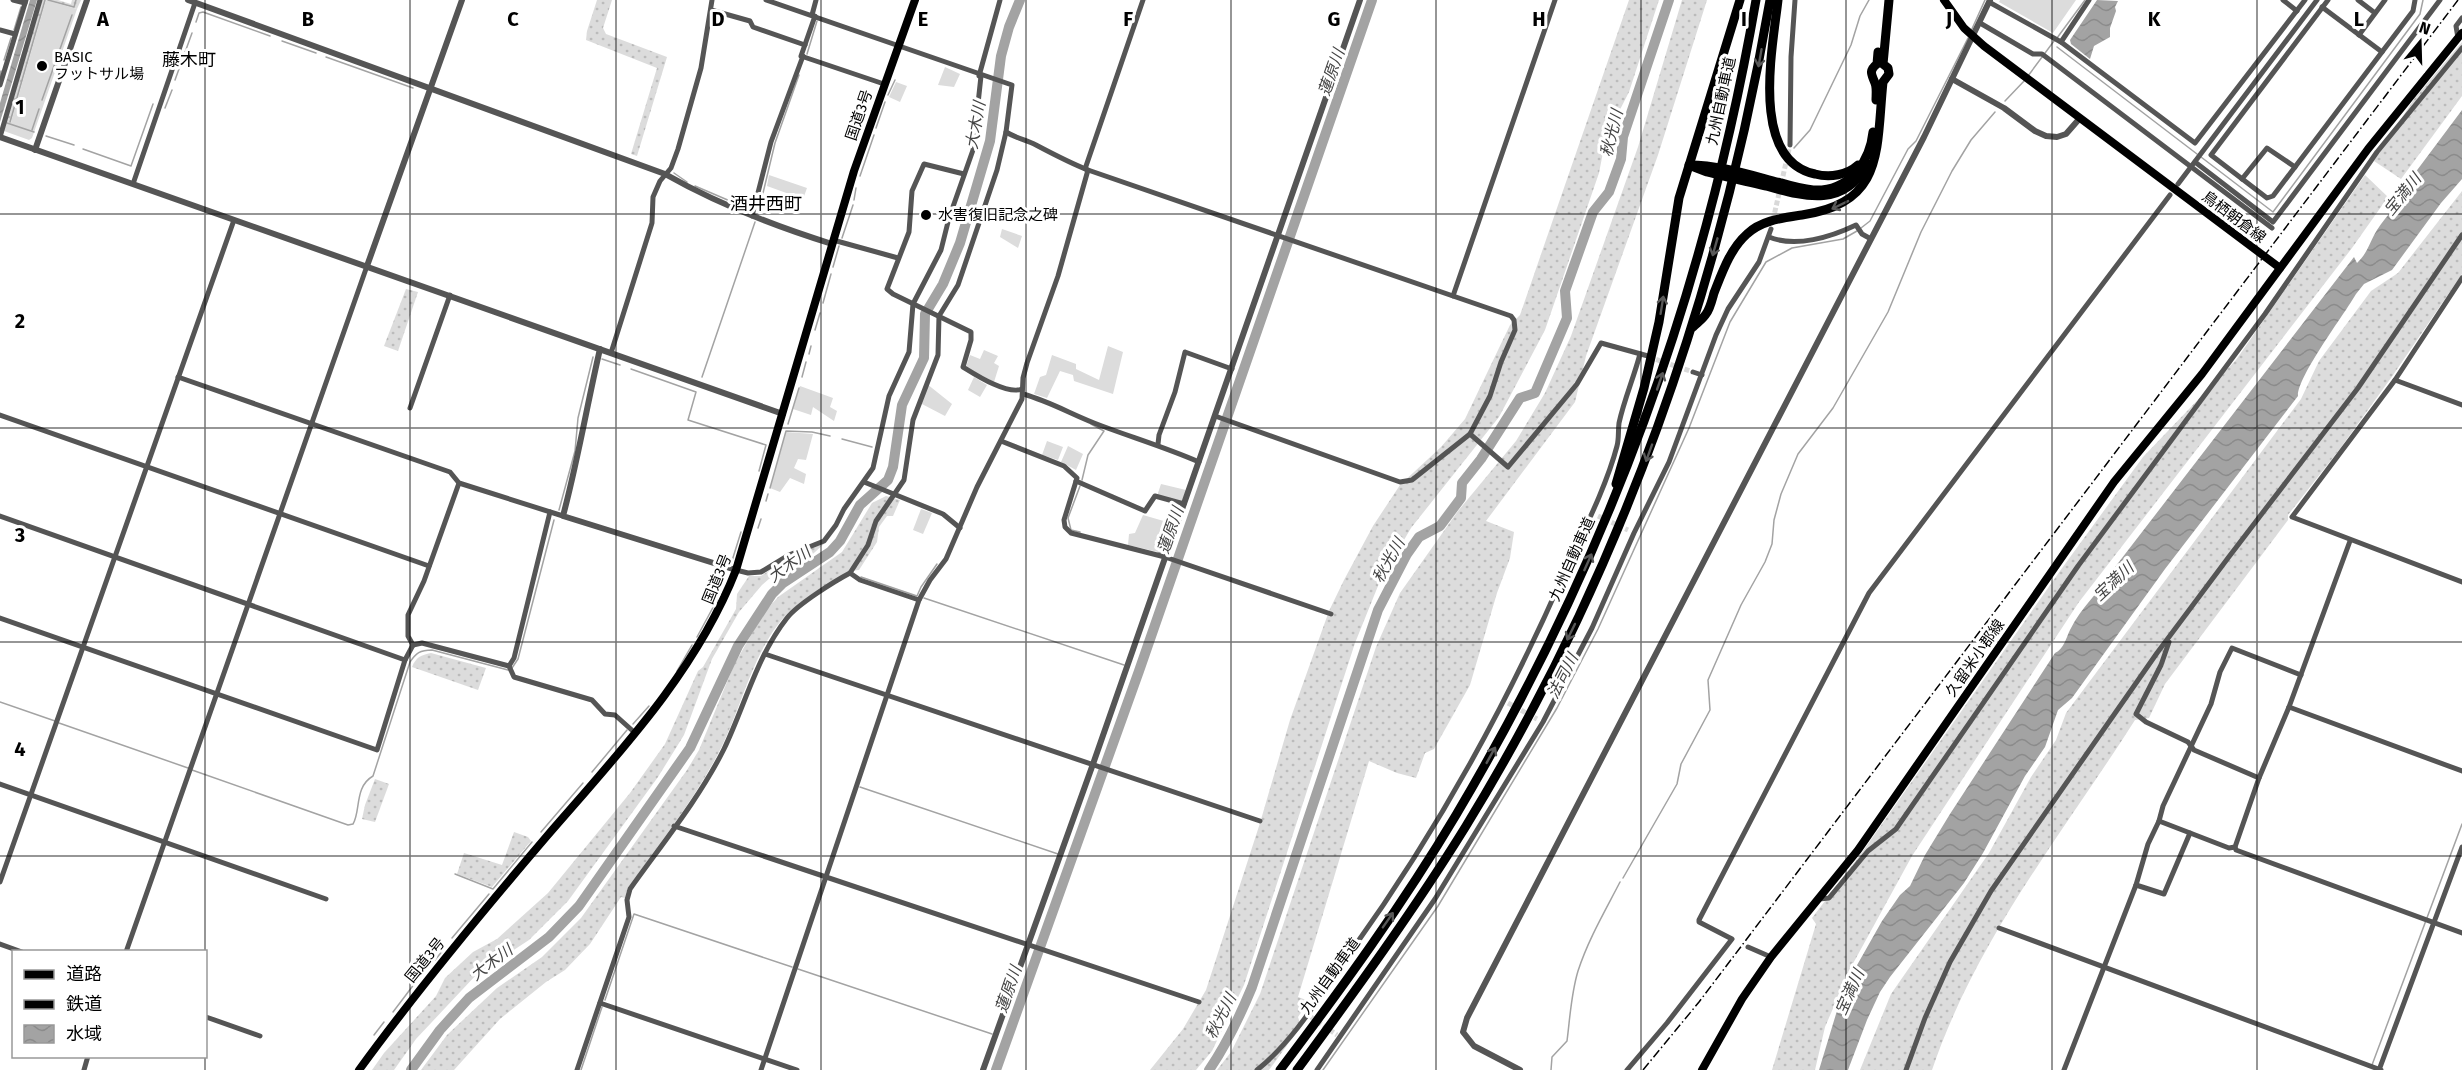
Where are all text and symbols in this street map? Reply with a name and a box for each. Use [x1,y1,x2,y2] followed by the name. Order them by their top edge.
[96,7,110,31] text: A
[302,7,314,31] text: B
[507,7,519,31] text: C
[711,7,725,31] text: D
[918,7,928,31] text: E
[1123,7,1133,31] text: F
[1328,7,1340,31] text: G
[1532,7,1546,31] text: H
[1741,7,1747,31] text: I
[1945,7,1952,31] text: J
[2148,7,2161,31] text: K
[2354,7,2364,31] text: L
[2390,12,2450,72] north arrow
[2417,18,2433,39] text: N
[1315,44,1349,98] water label: 蓮原川
[1754,47,1765,67] one-way arrow
[54,48,144,83] place label: BASIC フットサル場
[162,49,216,71] district label: 藤木町
[1703,55,1739,147] street label: 九州自動車道
[35,59,49,73] marker: BASIC フットサル場
[842,87,876,143] street label: 国道3号
[15,95,25,119] text: 1
[962,98,989,150] water label: 大木川
[1596,106,1627,159] water label: 秋光川
[2380,168,2426,219] water label: 宝満川
[2199,187,2269,247] street label: 鳥栖朝倉線
[730,193,802,215] district label: 酒井西町
[1831,200,1849,212] one-way arrow
[938,206,1058,224] place label: 水害復旧記念之碑
[919,208,933,222] marker: 水害復旧記念之碑
[1709,238,1721,257] one-way arrow
[1657,296,1668,316] one-way arrow
[15,309,25,333] text: 2
[1655,372,1666,391] one-way arrow
[1642,443,1653,462] one-way arrow
[1154,502,1188,556] water label: 蓮原川
[1545,514,1599,604] street label: 九州自動車道
[14,523,25,547] text: 3
[1368,533,1409,586] water label: 秋光川
[764,541,816,586] water label: 大木川
[699,551,735,607] street label: 国道3号
[1583,553,1594,571] one-way arrow
[2089,557,2139,605] water label: 宝満川
[1942,616,2008,700] street label: 久留米小郡線
[1565,622,1577,640] one-way arrow
[1543,649,1583,702] water label: 法司川
[14,737,26,761] text: 4
[1485,747,1497,764] one-way arrow
[1382,913,1394,929] one-way arrow
[401,934,449,986] street label: 国道3号
[1296,934,1364,1018] street label: 九州自動車道
[466,939,518,984] water label: 大木川
[12,950,207,1058] legend
[992,961,1026,1015] water label: 蓮原川
[66,963,102,985] text: 道路
[1831,965,1869,1018] water label: 宝満川
[1201,989,1241,1042] water label: 秋光川
[66,993,102,1015] text: 鉄道
[66,1023,102,1045] text: 水域

